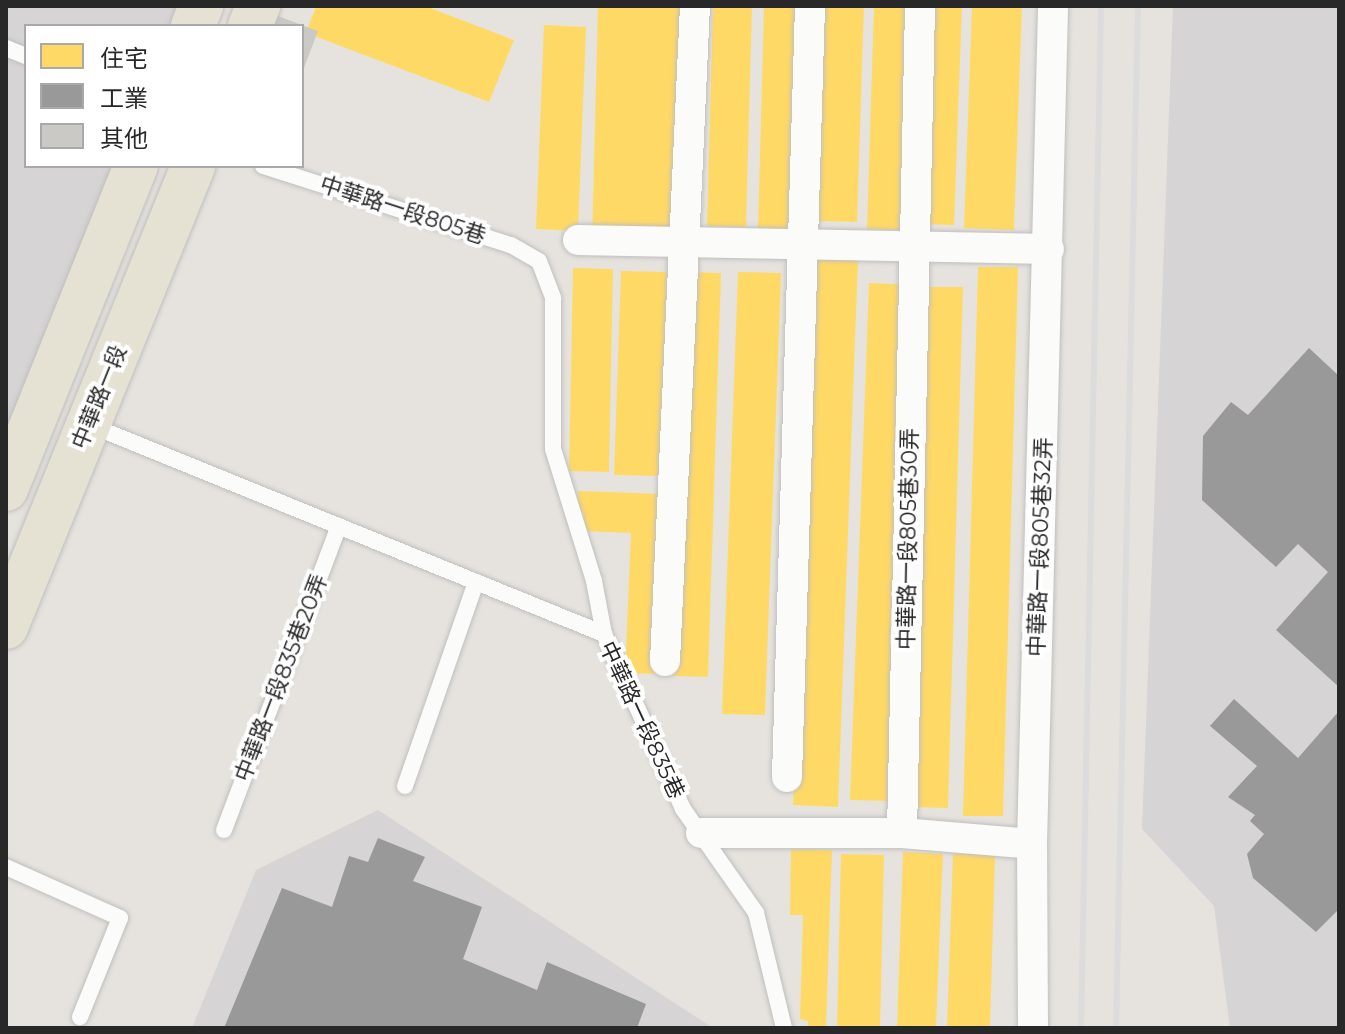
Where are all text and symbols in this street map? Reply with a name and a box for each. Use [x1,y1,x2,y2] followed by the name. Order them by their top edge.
[24,24,304,168] legend
[100,44,148,73] text: 住宅
[100,84,148,113] text: 工業
[100,124,148,153] text: 其他
[317,171,489,249] street label: 中華路一段805巷
[66,341,132,453] street label: 中華路一段
[893,428,923,650] street label: 中華路一段805巷30弄
[1023,437,1057,657] street label: 中華路一段805巷32弄
[229,571,333,785] street label: 中華路一段835巷20弄
[594,637,690,803] street label: 中華路一段835巷

